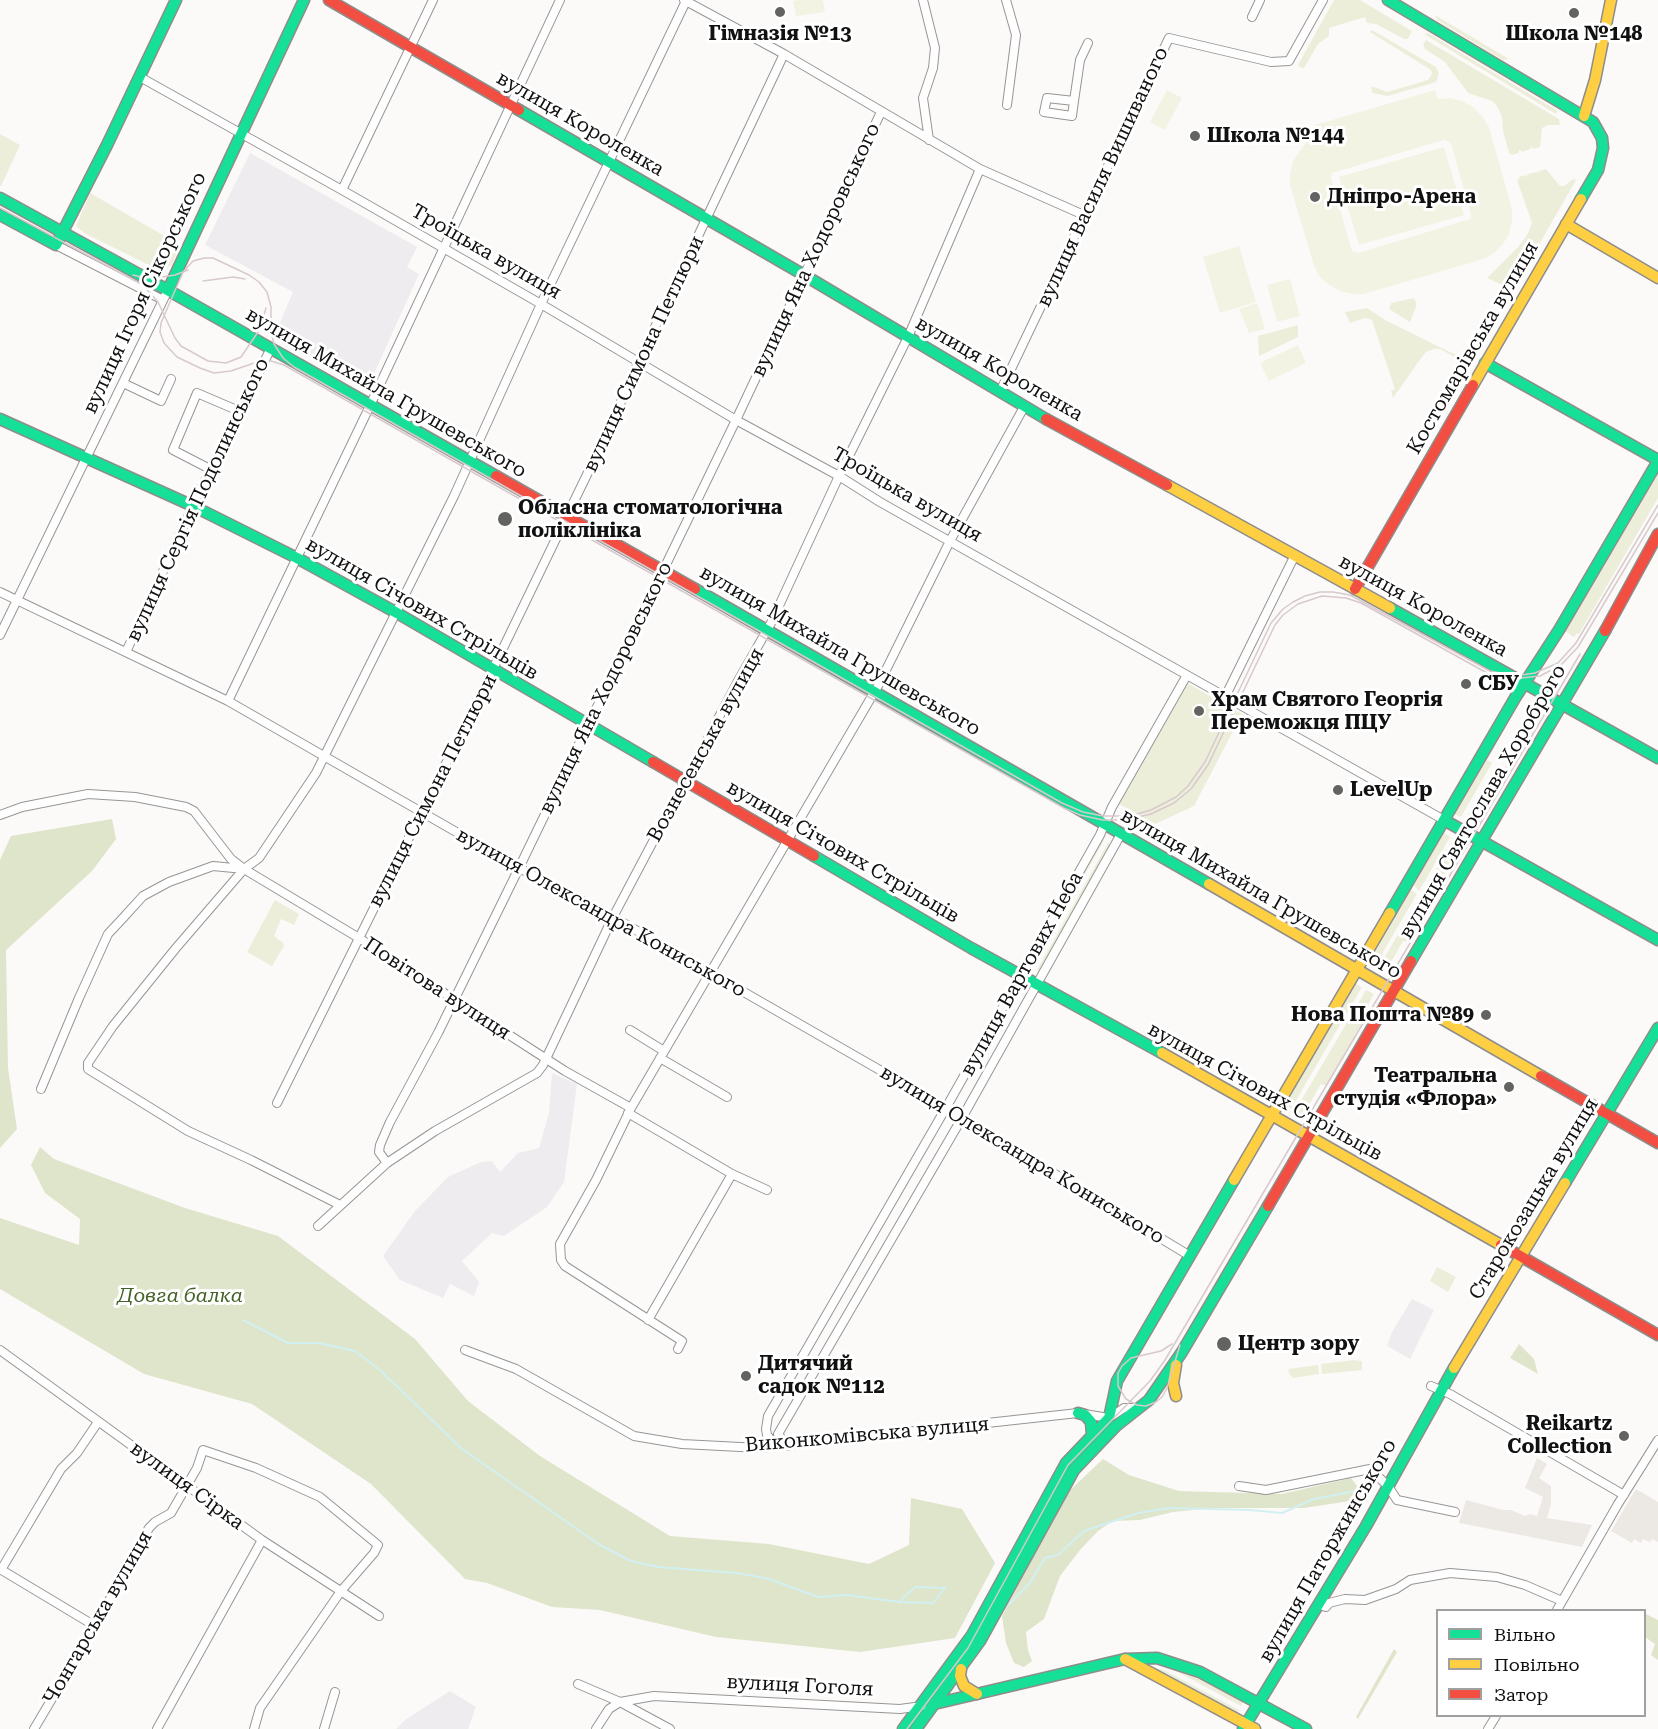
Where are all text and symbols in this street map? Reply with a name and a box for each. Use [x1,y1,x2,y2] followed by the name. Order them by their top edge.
[773,5,787,19] marker: Гімназія №13
[1567,6,1581,20] marker: Школа №148
[708,22,852,46] place label: Гімназія №13
[1505,22,1643,46] place label: Школа №148
[1032,43,1174,311] street label: вулиця Василя Вишиваного
[492,66,668,182] street label: вулиця Короленка
[747,119,885,381] street label: вулиця Яна Ходоровського
[1207,124,1344,148] place label: Школа №144
[1188,129,1202,143] marker: Школа №144
[78,168,212,418] street label: вулиця Ігоря Сікорського
[1327,185,1476,209] place label: Дніпро-Арена
[1308,190,1322,204] marker: Дніпро-Арена
[407,199,565,305] street label: Троїцька вулиця
[579,232,709,476] street label: вулиця Симона Петлюри
[1402,237,1544,459] street label: Костомарівська вулиця
[241,303,531,483] street label: вулиця Михайла Грушевського
[911,311,1087,427] street label: вулиця Короленка
[122,354,274,646] street label: вулиця Сергія Подолинського
[828,442,986,548] street label: Троїцька вулиця
[518,496,782,543] place label: Обласна стоматологічна поліклініка
[496,510,514,528] marker: Обласна стоматологічна поліклініка
[302,533,542,685] street label: вулиця Січових Стрільців
[1334,550,1512,662] street label: вулиця Короленка
[534,558,678,818] street label: вулиця Яна Ходоровського
[695,561,985,741] street label: вулиця Михайла Грушевського
[643,644,769,846] street label: Вознесенська вулиця
[1394,661,1572,943] street label: вулиця Святослава Хороброго
[364,671,502,911] street label: вулиця Симона Петлюри
[1478,672,1519,696] place label: СБУ
[1459,677,1473,691] marker: СБУ
[1211,688,1443,735] place label: Храм Святого Георгія Переможця ПЦУ
[1192,704,1206,718] marker: Храм Святого Георгія Переможця ПЦУ
[723,776,963,928] street label: вулиця Січових Стрільців
[1350,778,1432,802] place label: LevelUp
[1331,783,1345,797] marker: LevelUp
[1116,804,1406,984] street label: вулиця Михайла Грушевського
[452,823,750,1003] street label: вулиця Олександра Кониського
[956,868,1088,1080] street label: вулиця Вартових Неба
[359,933,515,1045] street label: Повітова вулиця
[1291,1003,1474,1027] place label: Нова Пошта №89
[1479,1008,1493,1022] marker: Нова Пошта №89
[1144,1017,1386,1167] street label: вулиця Січових Стрільців
[876,1060,1168,1250] street label: вулиця Олександра Кониського
[1333,1064,1497,1111] place label: Театральна студія «Флора»
[1502,1080,1516,1094] marker: Театральна студія «Флора»
[1464,1094,1604,1304] street label: Старокозацька вулиця
[117,1284,243,1308] park label: Довга балка
[1238,1332,1359,1356] place label: Центр зору
[1215,1335,1233,1353] marker: Центр зору
[758,1352,885,1399] place label: Дитячий садок №112
[739,1369,753,1383] marker: Дитячий садок №112
[744,1412,990,1458] street label: Виконкомівська вулиця
[1507,1412,1612,1459] place label: Reikartz Collection
[1617,1429,1631,1443] marker: Reikartz Collection
[1254,1435,1402,1667] street label: вулиця Паторжинського
[125,1437,249,1535] street label: вулиця Сірка
[38,1527,158,1709] street label: Чонгарська вулиця
[1436,1609,1646,1717] legend
[1494,1624,1556,1645] text: Вільно
[1494,1654,1580,1675] text: Повільно
[726,1670,874,1702] street label: вулиця Гоголя
[1494,1684,1548,1705] text: Затор

